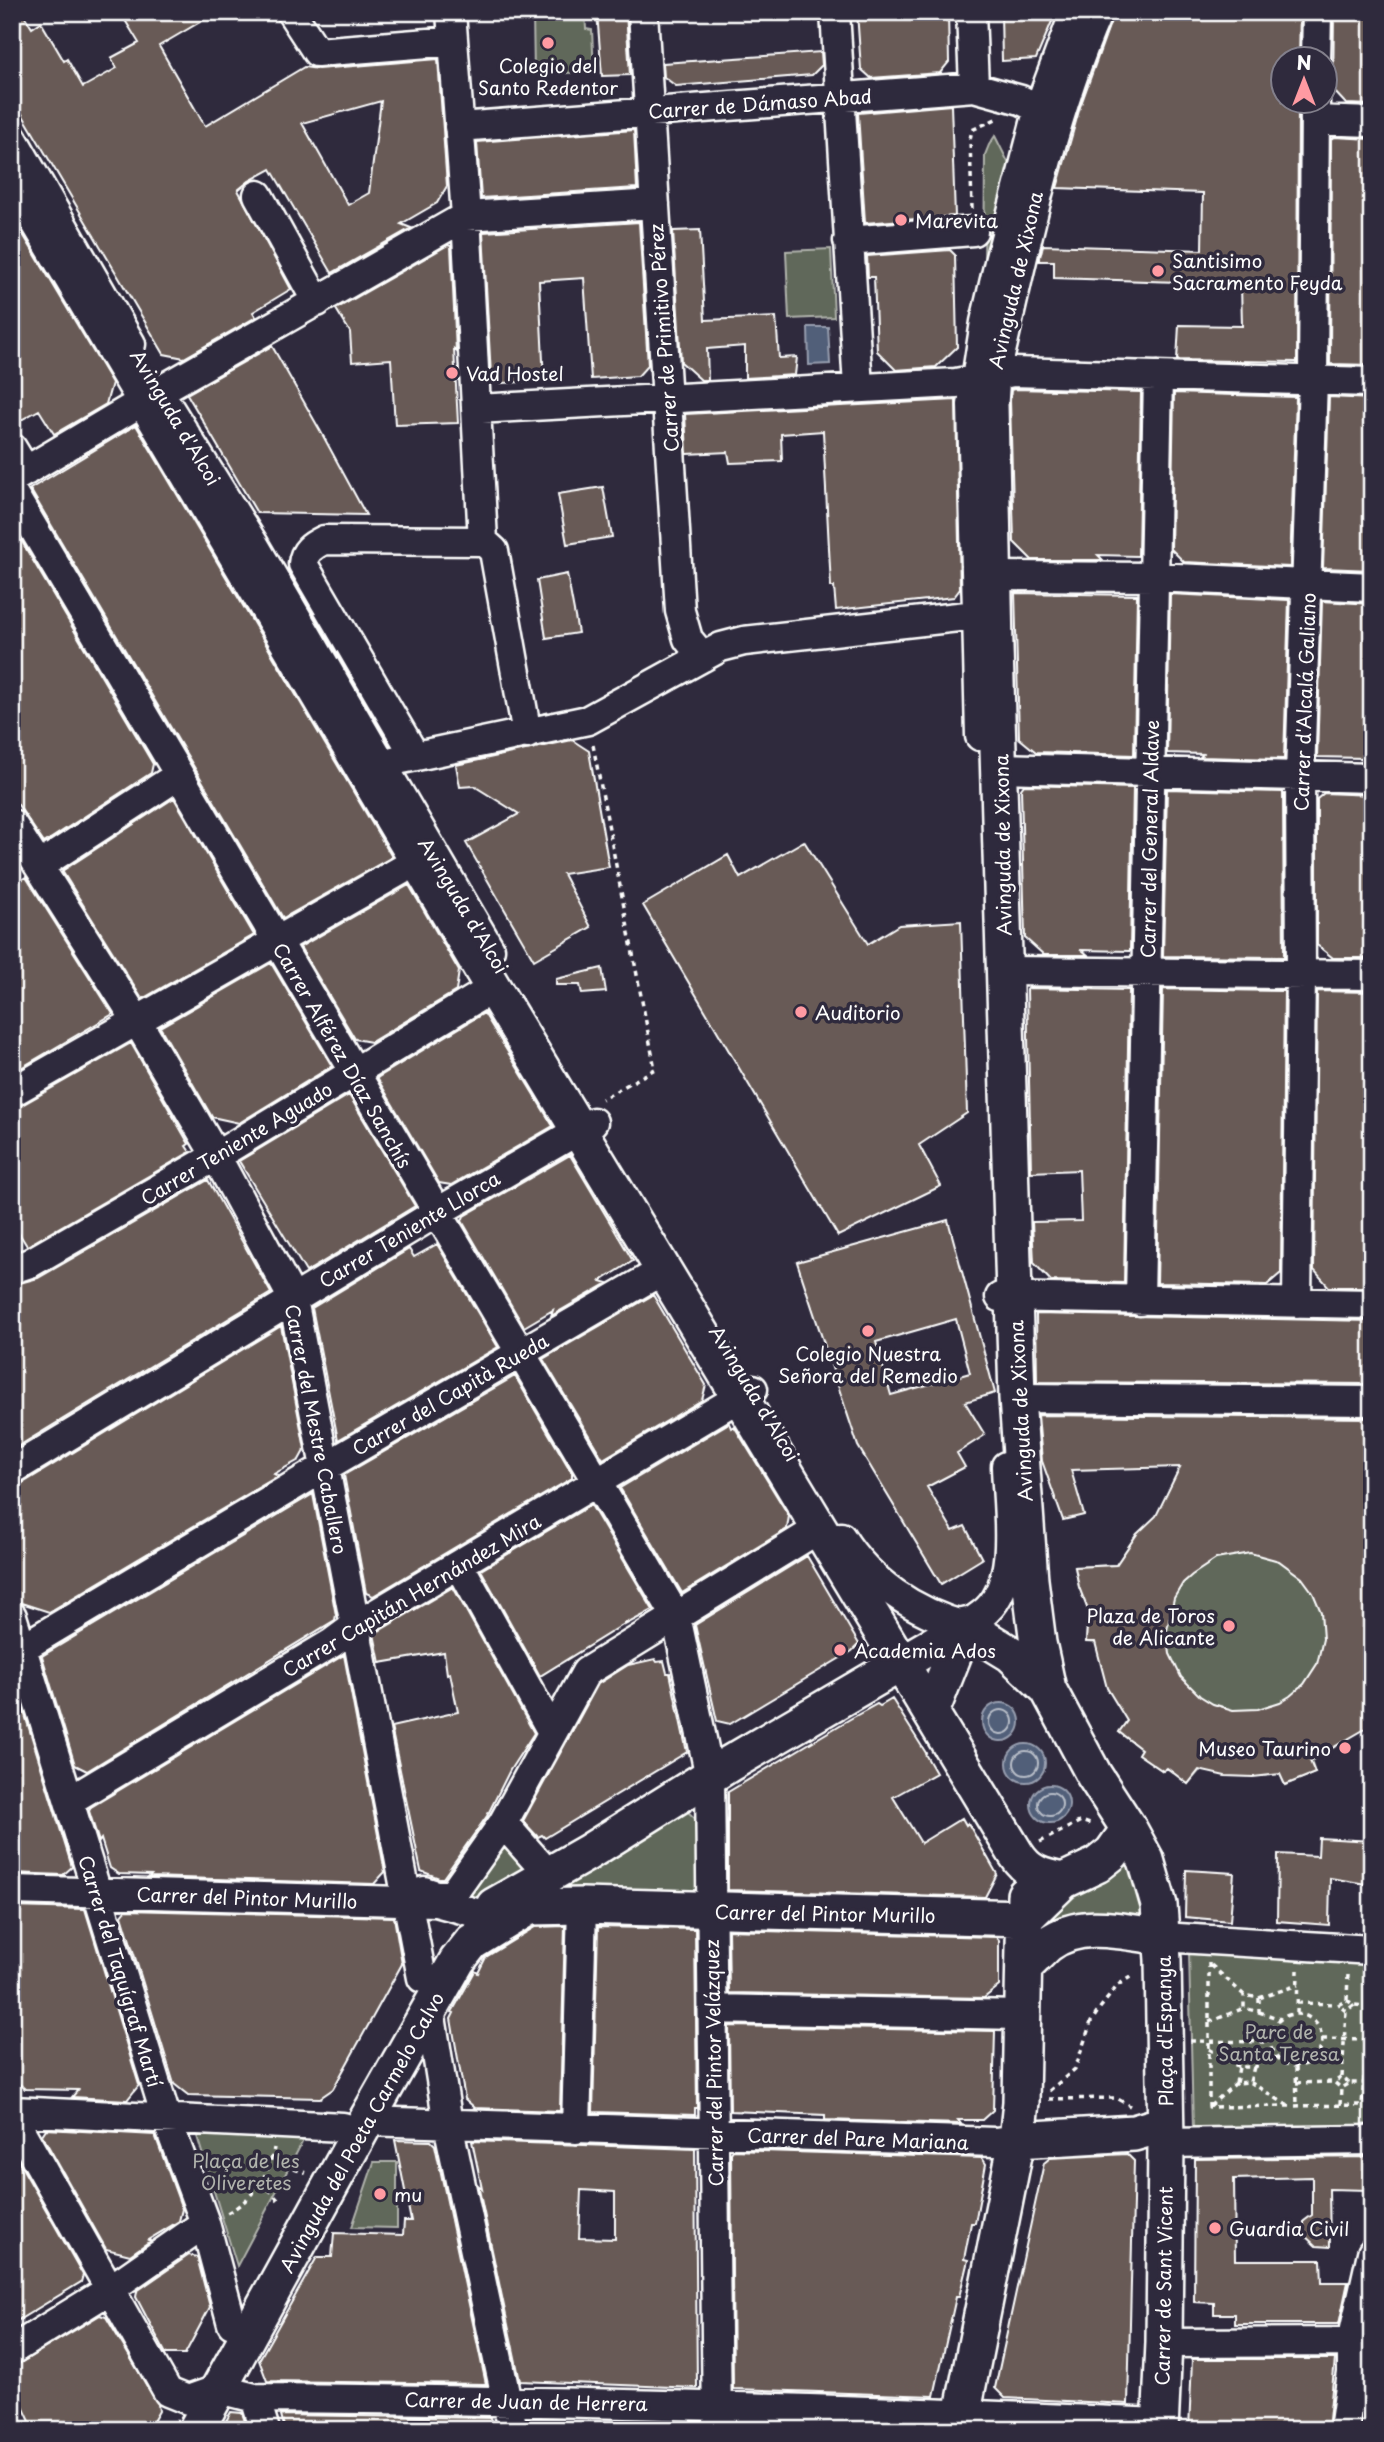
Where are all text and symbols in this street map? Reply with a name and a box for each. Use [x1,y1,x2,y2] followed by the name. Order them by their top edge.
[540,35,556,51] marker: Colegio del Santo Redentor
[1268,46,1338,116] north arrow
[1296,48,1312,76] text: N
[478,51,618,101] place label: Colegio del Santo Redentor
[647,81,873,125] street label: Carrer de Dámaso Abad
[981,188,1049,372] street label: Avinguda de Xixona
[915,206,998,234] place label: Marevita
[893,212,909,228] marker: Marevita
[641,223,685,453] street label: Carrer de Primitivo Pérez
[1172,246,1343,296] place label: Santisimo Sacramento Feyda
[1150,263,1166,279] marker: Santisimo Sacramento Feyda
[124,344,228,490] street label: Avinguda d'Alcoi
[466,359,564,387] place label: Vad Hostel
[444,365,460,381] marker: Vad Hostel
[1286,592,1322,812] street label: Carrer d'Alcalá Galiano
[1133,720,1165,958] street label: Carrer del General Aldave
[986,754,1018,936] street label: Avinguda de Xixona
[412,832,516,978] street label: Avinguda d'Alcoi
[267,937,419,1173] street label: Carrer Alférez Díaz Sanchís
[815,998,900,1026] place label: Auditorio
[793,1004,809,1020] marker: Auditorio
[135,1075,337,1211] street label: Carrer Teniente Aguado
[313,1164,505,1294] street label: Carrer Teniente Llorca
[279,1301,355,1557] street label: Carrer del Mestre Caballero
[1001,1319,1039,1502] street label: Avinguda de Xixona
[703,1320,807,1466] street label: Avinguda d'Alcoi
[860,1323,876,1339] marker: Colegio Nuestra Señora del Remedio
[347,1326,554,1462] street label: Carrer del Capità Rueda
[778,1339,958,1389] place label: Colegio Nuestra Señora del Remedio
[277,1506,546,1683] street label: Carrer Capitán Hernández Mira
[1087,1601,1215,1651] place label: Plaza de Toros de Alicante
[1221,1618,1237,1634] marker: Plaza de Toros de Alicante
[854,1636,996,1664] place label: Academia Ados
[832,1642,848,1658] marker: Academia Ados
[1198,1734,1331,1762] place label: Museo Taurino
[1337,1740,1353,1756] marker: Museo Taurino
[72,1852,170,2091] street label: Carrer del Taquígraf Martí
[136,1879,358,1915] street label: Carrer del Pintor Murillo
[714,1897,936,1929] street label: Carrer del Pintor Murillo
[697,1939,729,2187] street label: Carrer del Pintor Velázquez
[1149,1955,1179,2107] street label: Plaça d'Espanya
[272,1987,450,2277] street label: Avinguda del Poeta Carmelo Calvo
[1218,2017,1340,2067] park label: Parc de Santa Teresa
[747,2120,969,2156] street label: Carrer del Pare Mariana
[192,2146,300,2196] park label: Plaça de les Oliveretes
[394,2180,422,2208] place label: mu
[372,2186,388,2202] marker: mu
[1147,2186,1179,2386] street label: Carrer de Sant Vicent
[1229,2214,1349,2242] place label: Guardia Civil
[1207,2220,1223,2236] marker: Guardia Civil
[404,2385,649,2417] street label: Carrer de Juan de Herrera

